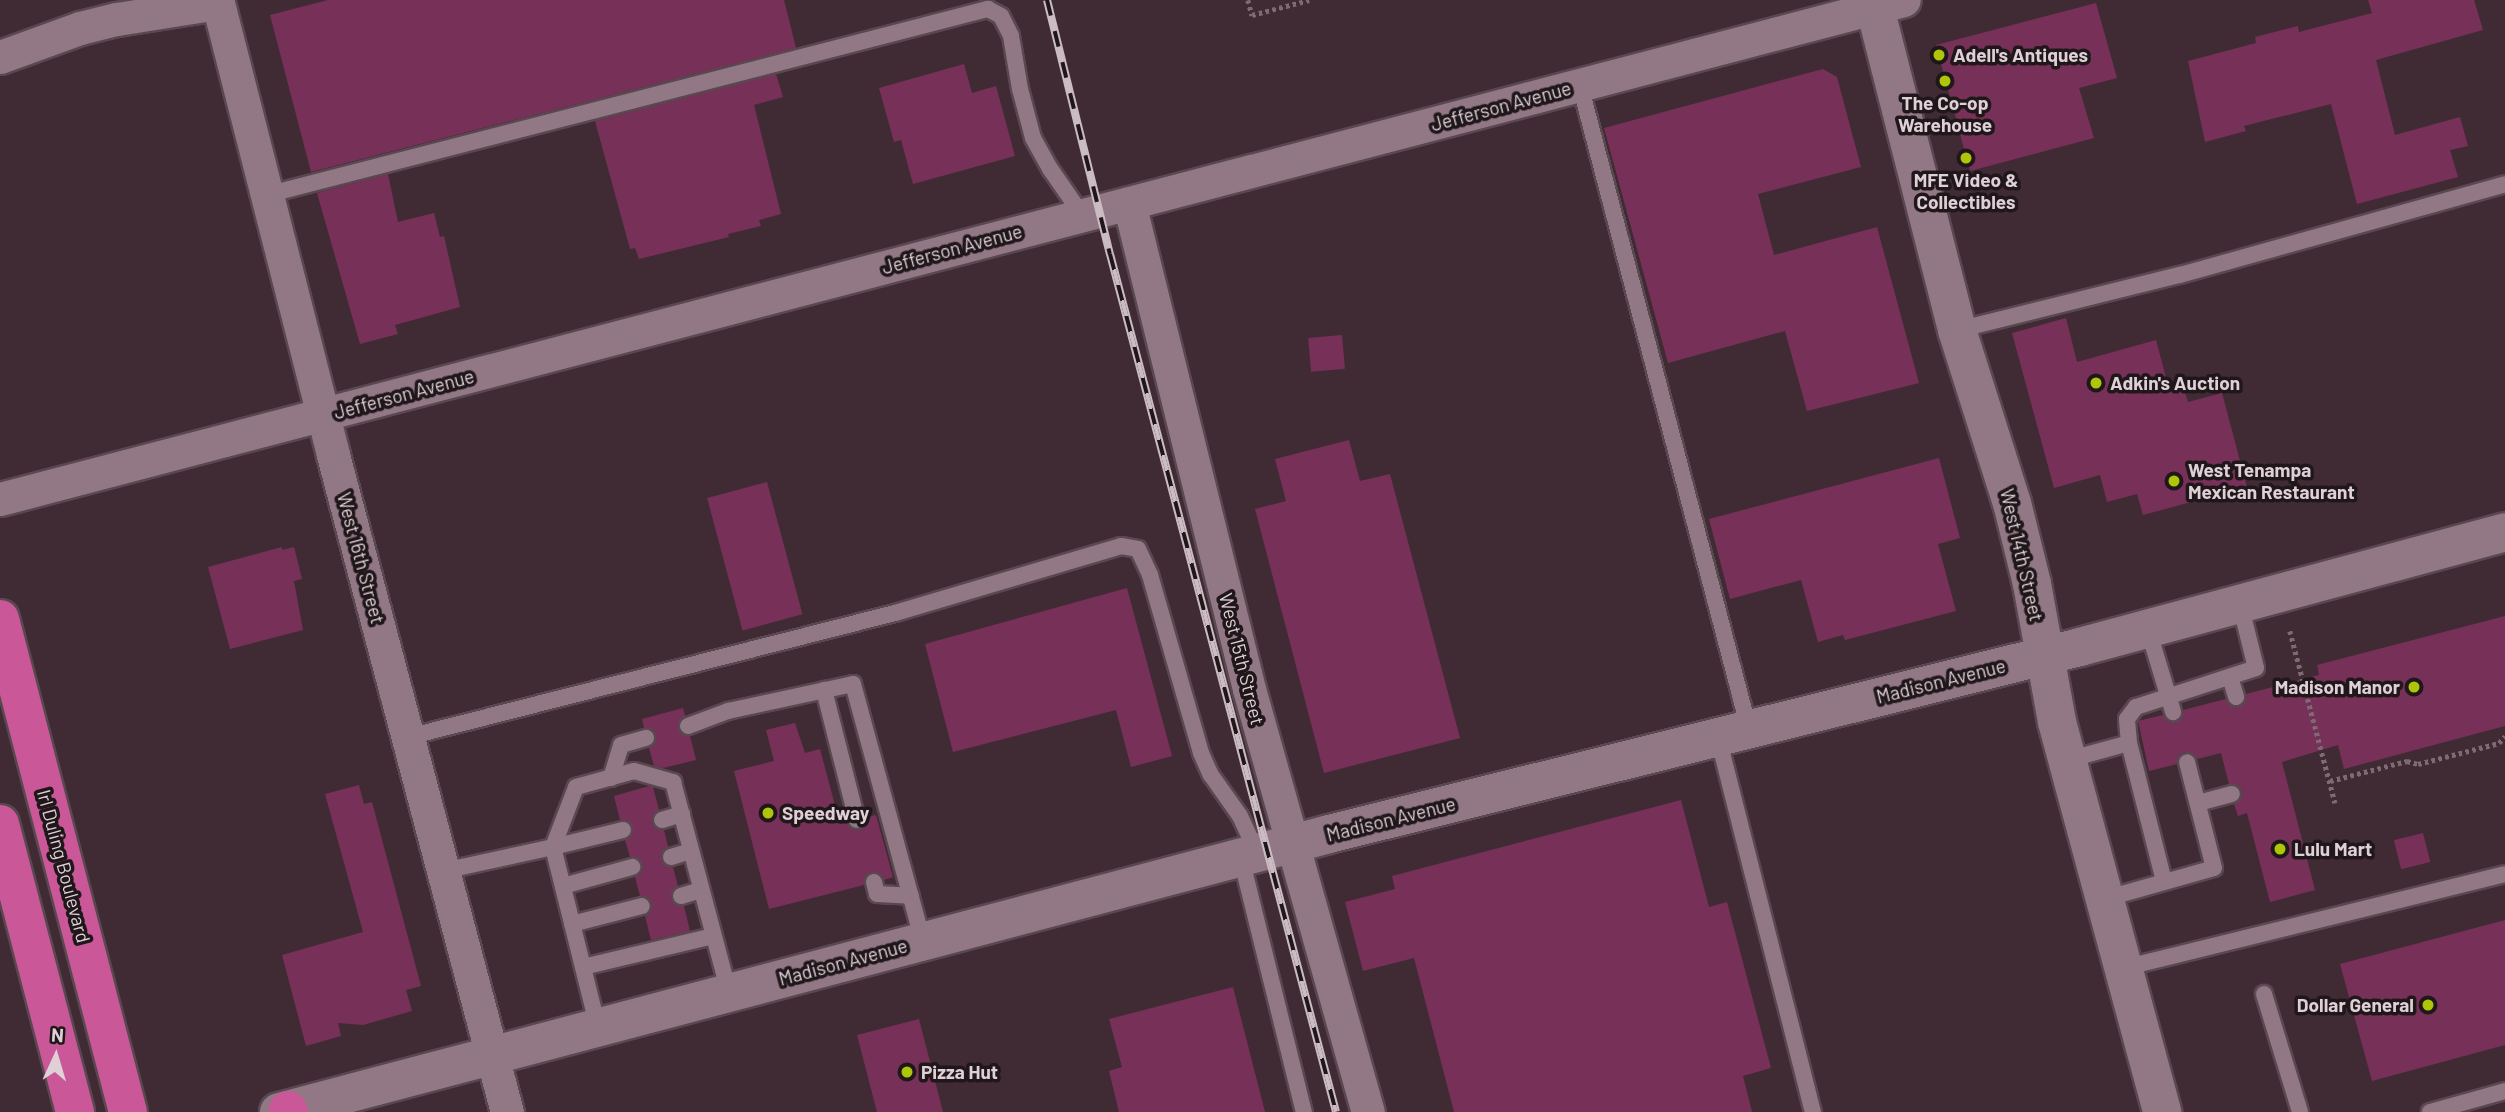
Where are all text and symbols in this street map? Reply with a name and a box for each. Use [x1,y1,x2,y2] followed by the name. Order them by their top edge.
[1953,44,2088,66] place label: Adell's Antiques
[1931,47,1947,63] marker: Adell's Antiques
[1937,73,1953,89] marker: The Co-op Warehouse
[1428,76,1574,136] street label: Jefferson Avenue
[1898,92,1992,136] place label: The Co-op Warehouse
[1958,150,1974,166] marker: MFE Video & Collectibles
[1914,169,2018,213] place label: MFE Video & Collectibles
[879,219,1025,279] street label: Jefferson Avenue
[331,364,477,424] street label: Jefferson Avenue
[2110,372,2240,394] place label: Adkin's Auction
[2088,375,2104,391] marker: Adkin's Auction
[2188,459,2355,503] place label: West Tenampa Mexican Restaurant
[2166,473,2182,489] marker: West Tenampa Mexican Restaurant
[1996,486,2048,624] street label: West 14th Street
[333,490,389,626] street label: West 16th Street
[1215,591,1269,727] street label: West 15th Street
[1874,654,2008,708] street label: Madison Avenue
[2275,676,2400,698] place label: Madison Manor
[2406,679,2422,695] marker: Madison Manor
[33,787,95,945] street label: Irl Duling Boulevard
[1324,792,1458,846] street label: Madison Avenue
[782,802,869,824] place label: Speedway
[760,805,776,821] marker: Speedway
[2294,838,2372,860] place label: Lulu Mart
[2272,841,2288,857] marker: Lulu Mart
[776,934,910,990] street label: Madison Avenue
[2297,994,2414,1016] place label: Dollar General
[2420,997,2436,1013] marker: Dollar General
[21,1021,91,1091] north arrow
[50,1023,65,1046] text: N
[921,1061,998,1083] place label: Pizza Hut
[899,1064,915,1080] marker: Pizza Hut

